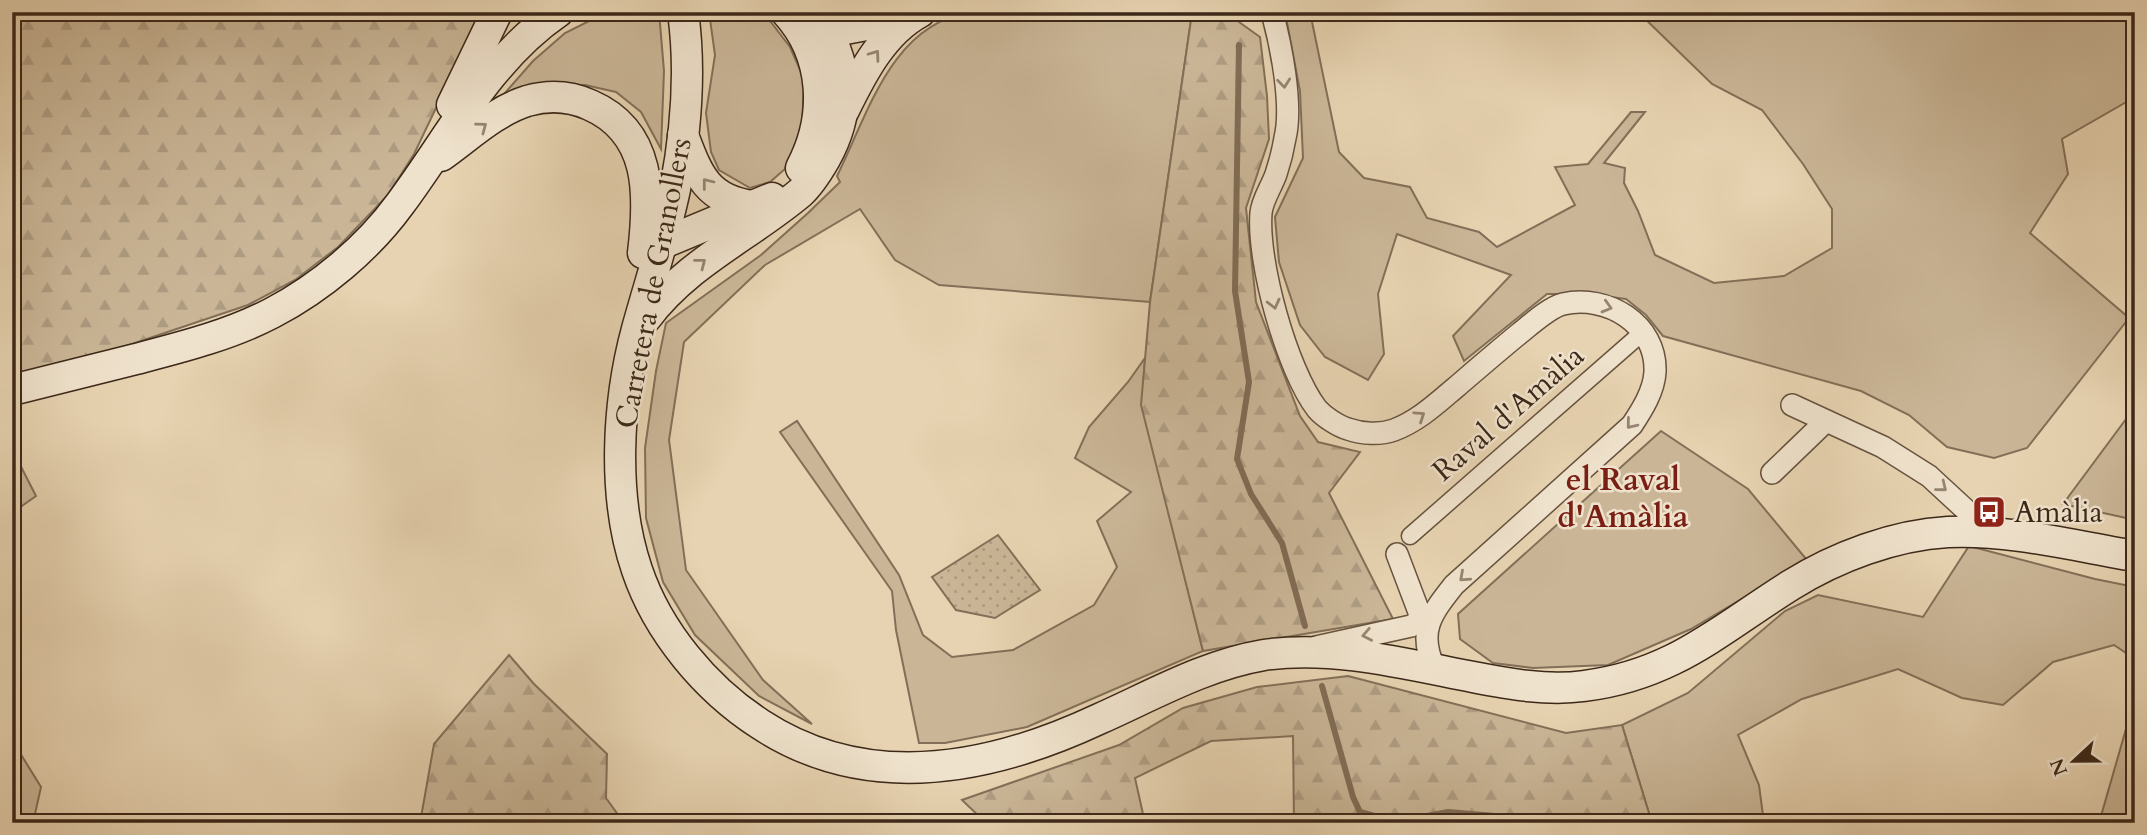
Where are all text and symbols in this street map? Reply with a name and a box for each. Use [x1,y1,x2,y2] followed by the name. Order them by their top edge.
[867,50,879,63] one-way arrow
[1277,77,1292,88] one-way arrow
[474,122,487,135] one-way arrow
[605,134,702,432] street label: Carretera de Granollers
[702,178,715,190] one-way arrow
[694,259,706,272] one-way arrow
[1266,298,1280,310] one-way arrow
[1601,298,1613,313] one-way arrow
[1424,336,1593,491] street label: Raval d'Amàlia
[1412,411,1425,424] one-way arrow
[1627,416,1640,428] one-way arrow
[1557,458,1689,539] district label: el Raval d'Amàlia
[1934,479,1947,491] one-way arrow
[2014,492,2103,533] place label: Amàlia
[1970,493,2008,531] bus stop icon: Amàlia
[1459,569,1472,581] one-way arrow
[1361,627,1373,642] one-way arrow
[2038,726,2108,796] north arrow
[2044,754,2074,780] text: N

